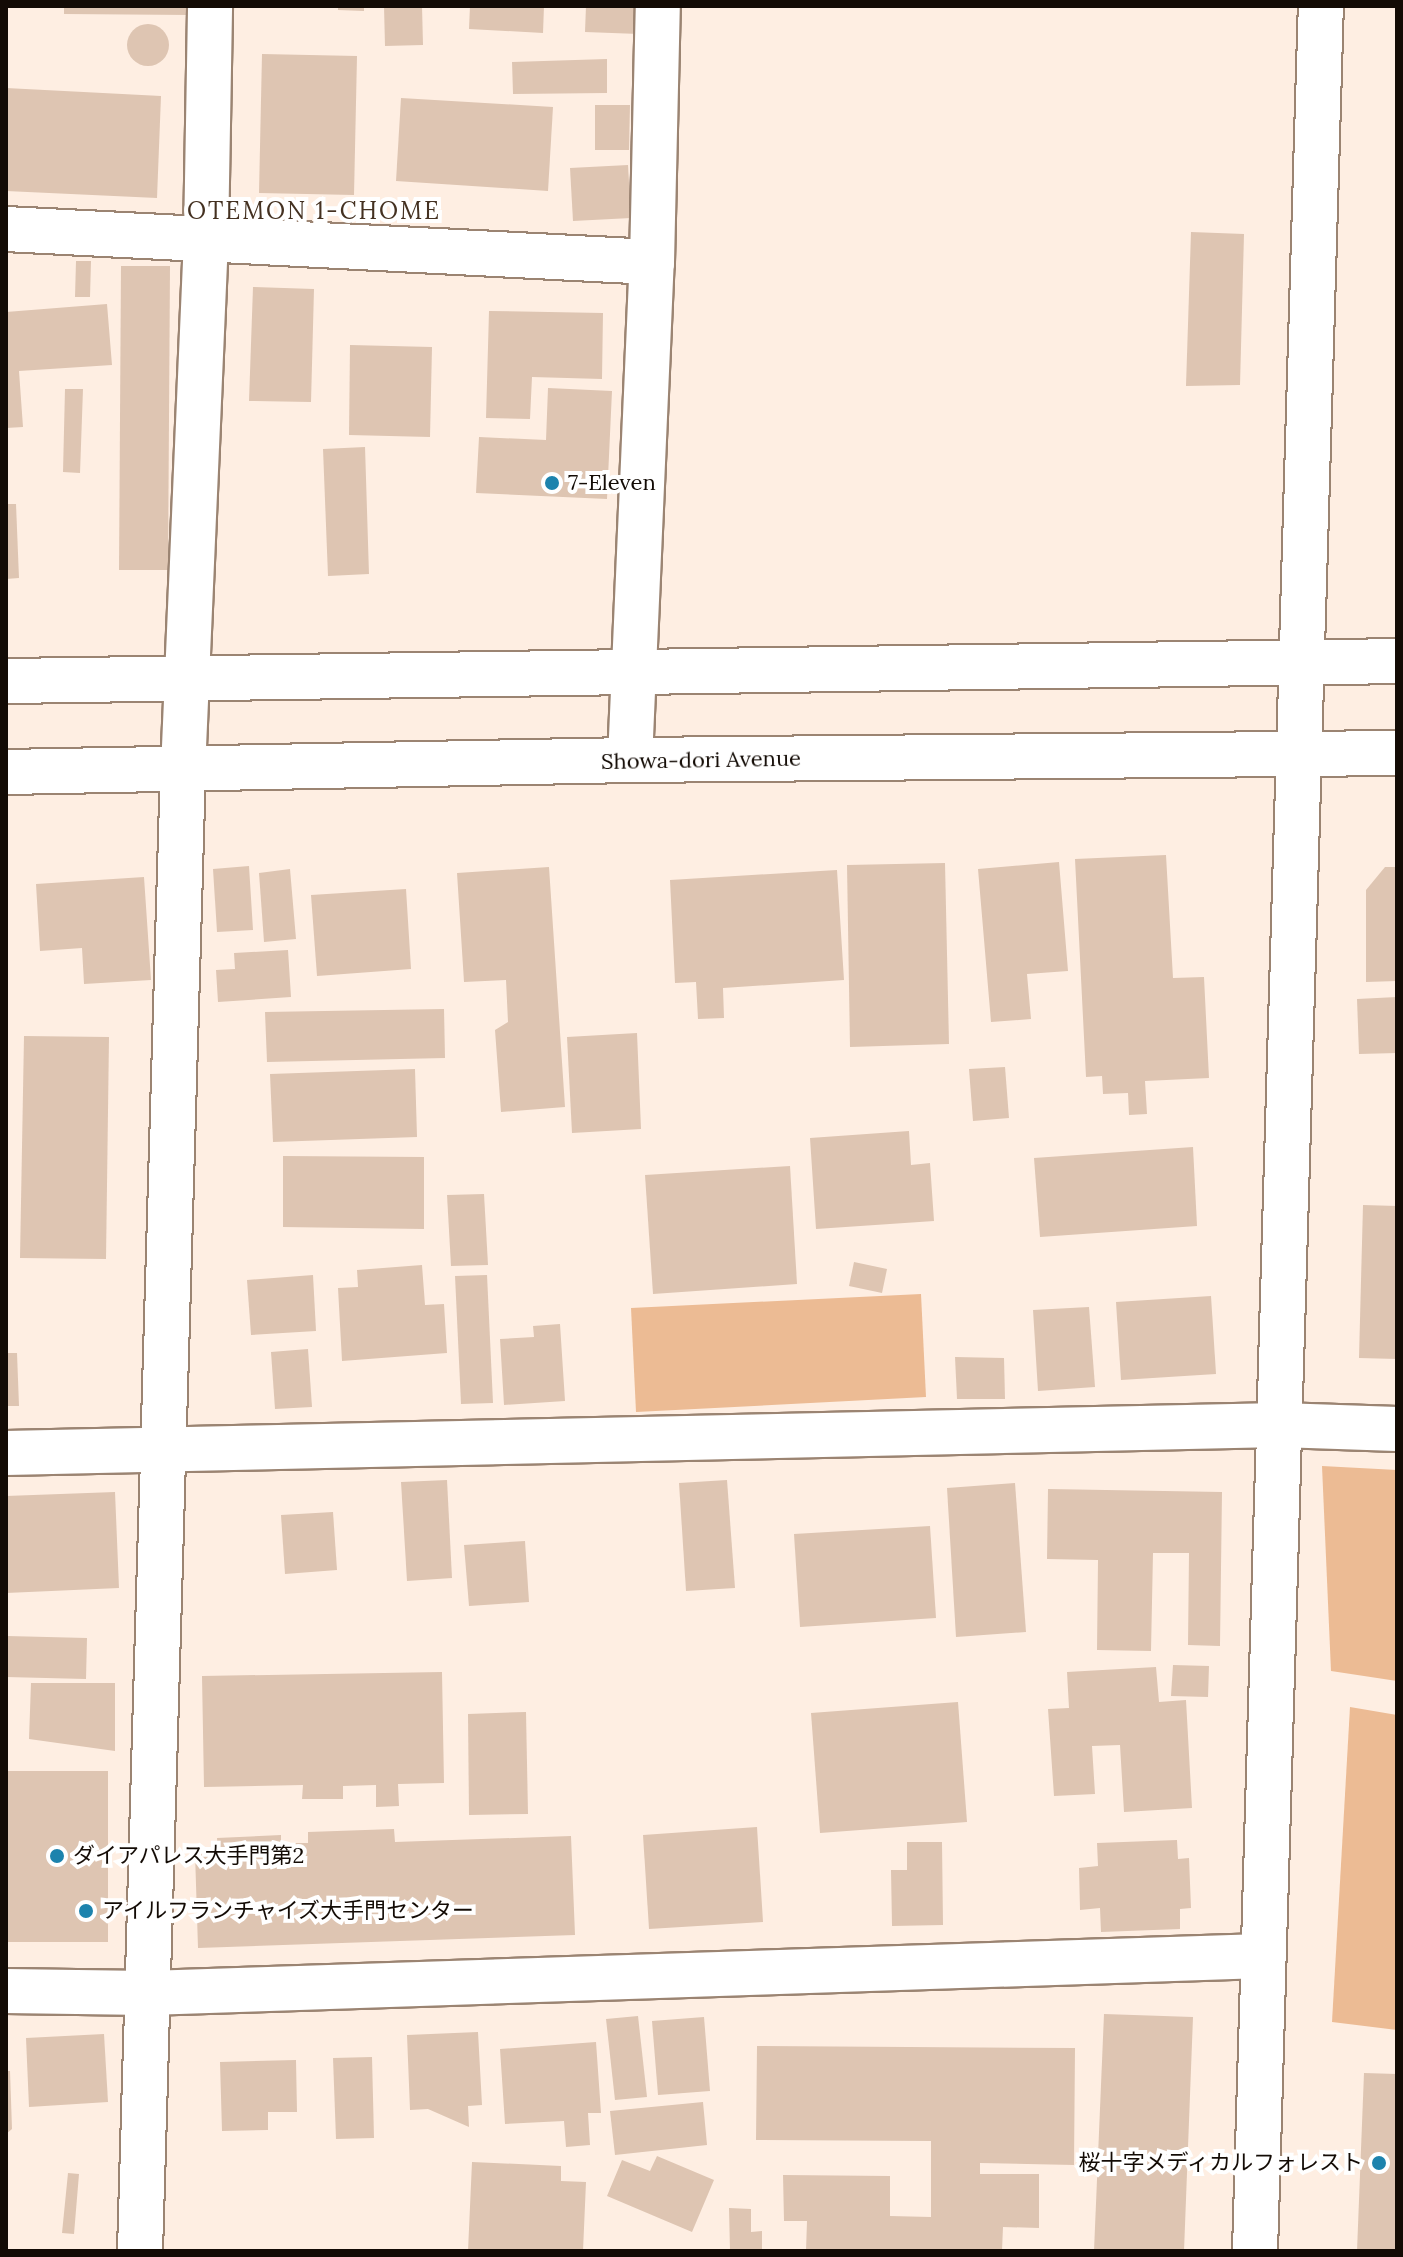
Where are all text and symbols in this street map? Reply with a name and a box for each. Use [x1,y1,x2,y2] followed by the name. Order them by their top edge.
[187,197,441,225] district label: OTEMON 1-CHOME
[568,470,656,496] place label: 7-Eleven
[543,474,561,492] marker: 7-Eleven
[601,745,801,775] street label: Showa-dori Avenue
[73,1843,305,1869] place label: ダイアパレス大手門第2
[48,1847,66,1865] marker: ダイアパレス大手門第2
[102,1898,476,1924] place label: アイルフランチャイズ大手門センター
[77,1902,95,1920] marker: アイルフランチャイズ大手門センター
[1077,2150,1363,2176] place label: 桜十字メディカルフォレスト
[1370,2154,1388,2172] marker: 桜十字メディカルフォレスト

